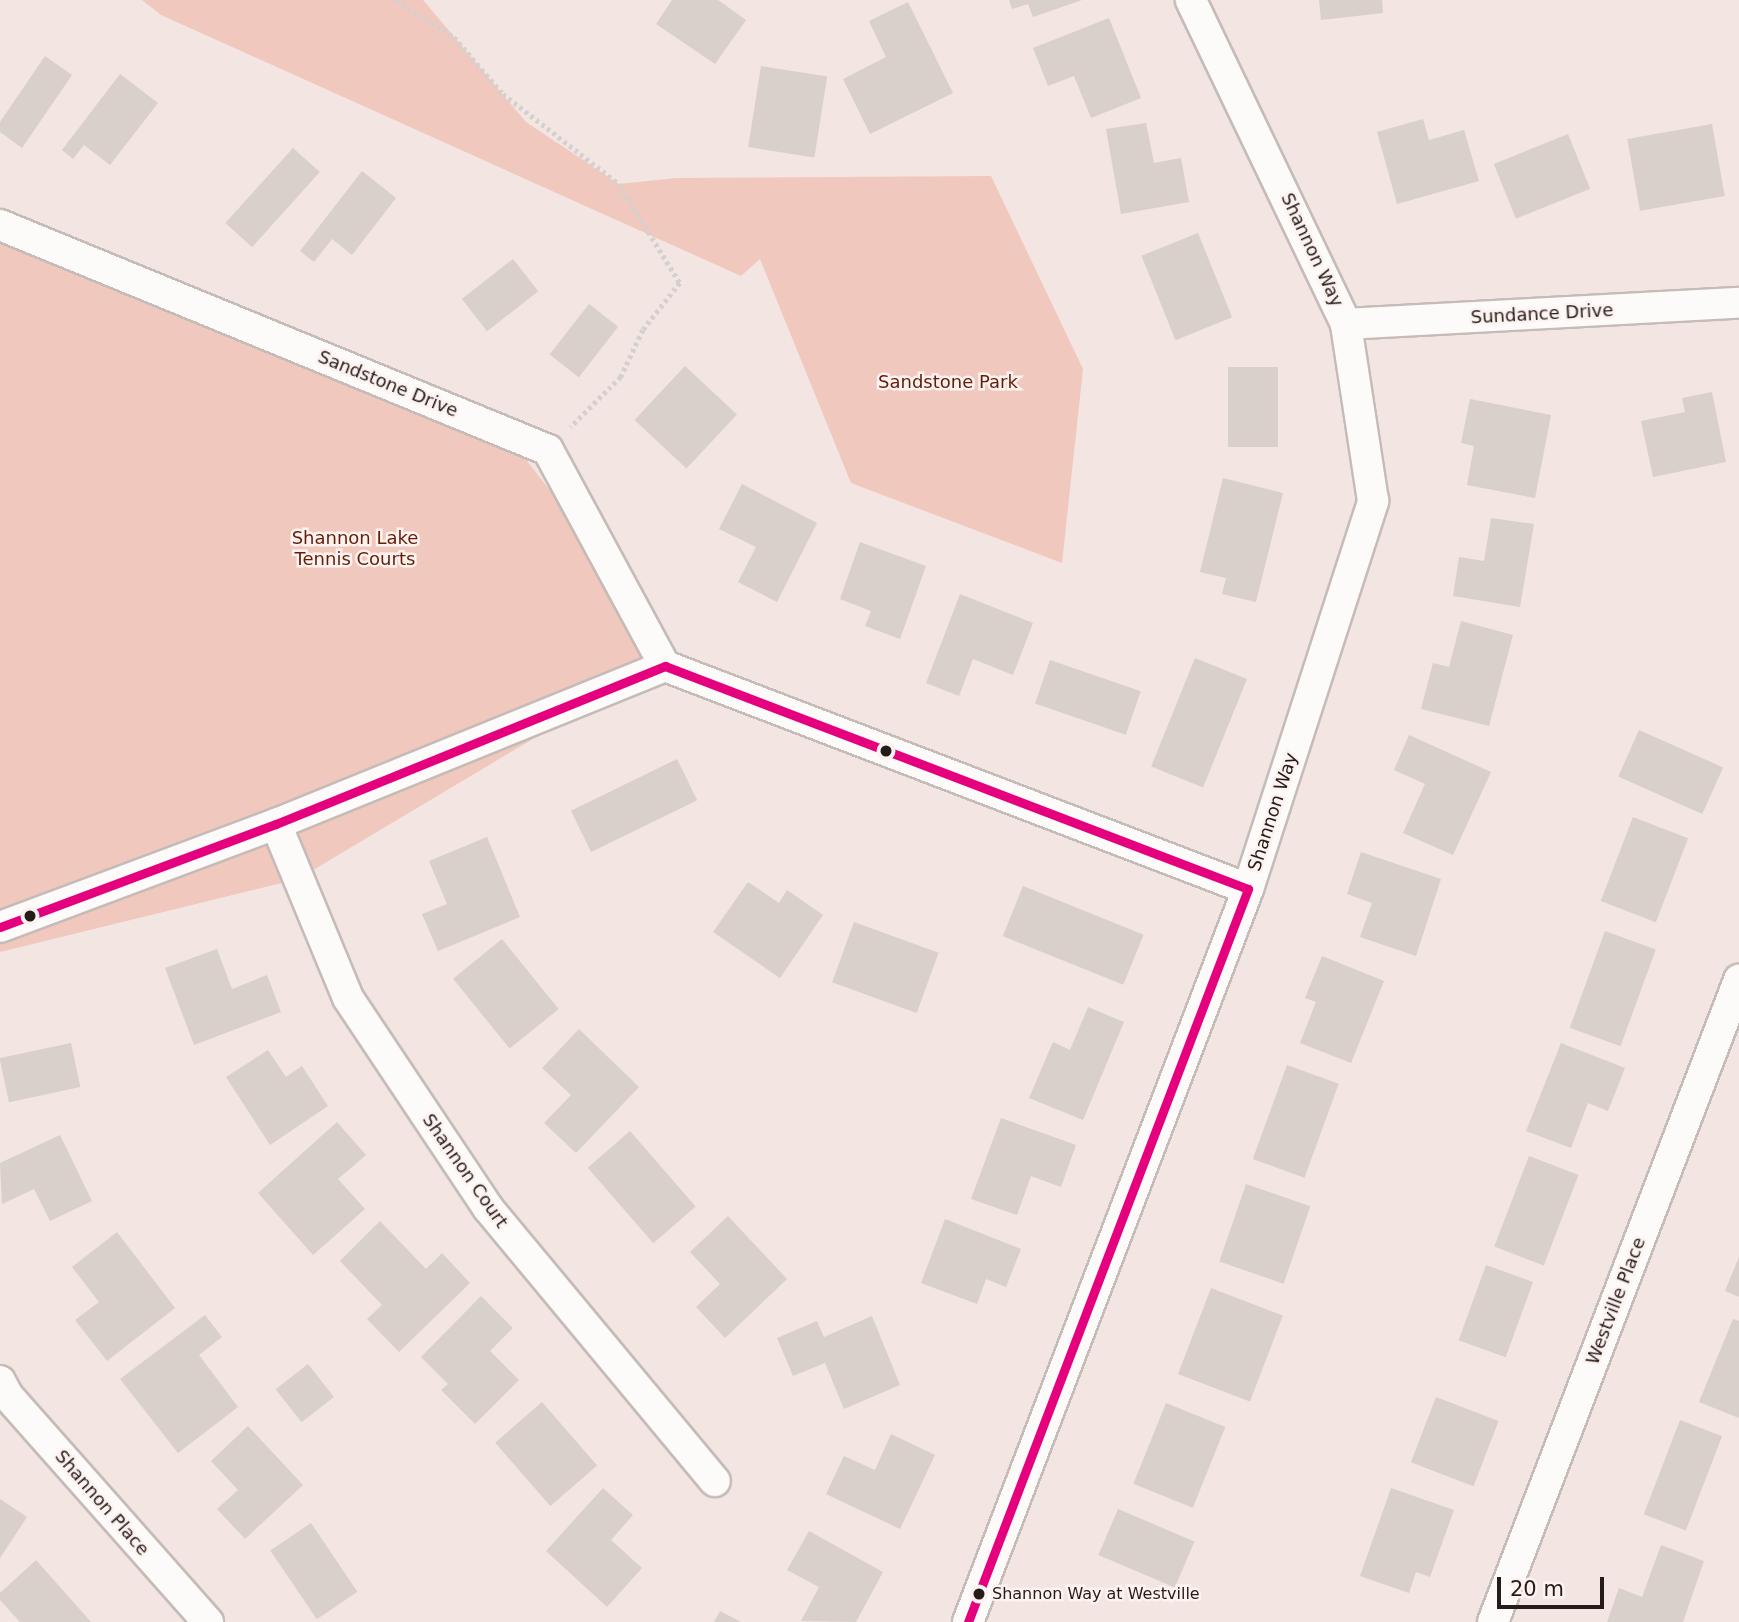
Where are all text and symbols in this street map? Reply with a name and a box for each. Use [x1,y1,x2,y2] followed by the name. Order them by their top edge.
[1276,190,1348,310] street label: Shannon Way
[1470,299,1614,329] street label: Sundance Drive
[315,346,461,422] street label: Sandstone Drive
[878,371,1018,393] park label: Sandstone Park
[292,528,418,570] park label: Shannon Lake Tennis Courts
[879,744,893,758] unlabelled marker
[1244,750,1302,874] street label: Shannon Way
[23,909,37,923] unlabelled marker
[418,1110,512,1232] street label: Shannon Court
[1582,1234,1650,1368] street label: Westville Place
[50,1446,154,1560] street label: Shannon Place
[1501,1562,1608,1606] scale bar
[1510,1577,1564,1601] text: 20 m
[992,1584,1200,1604] place label: Shannon Way at Westville
[972,1587,986,1601] marker: Shannon Way at Westville

